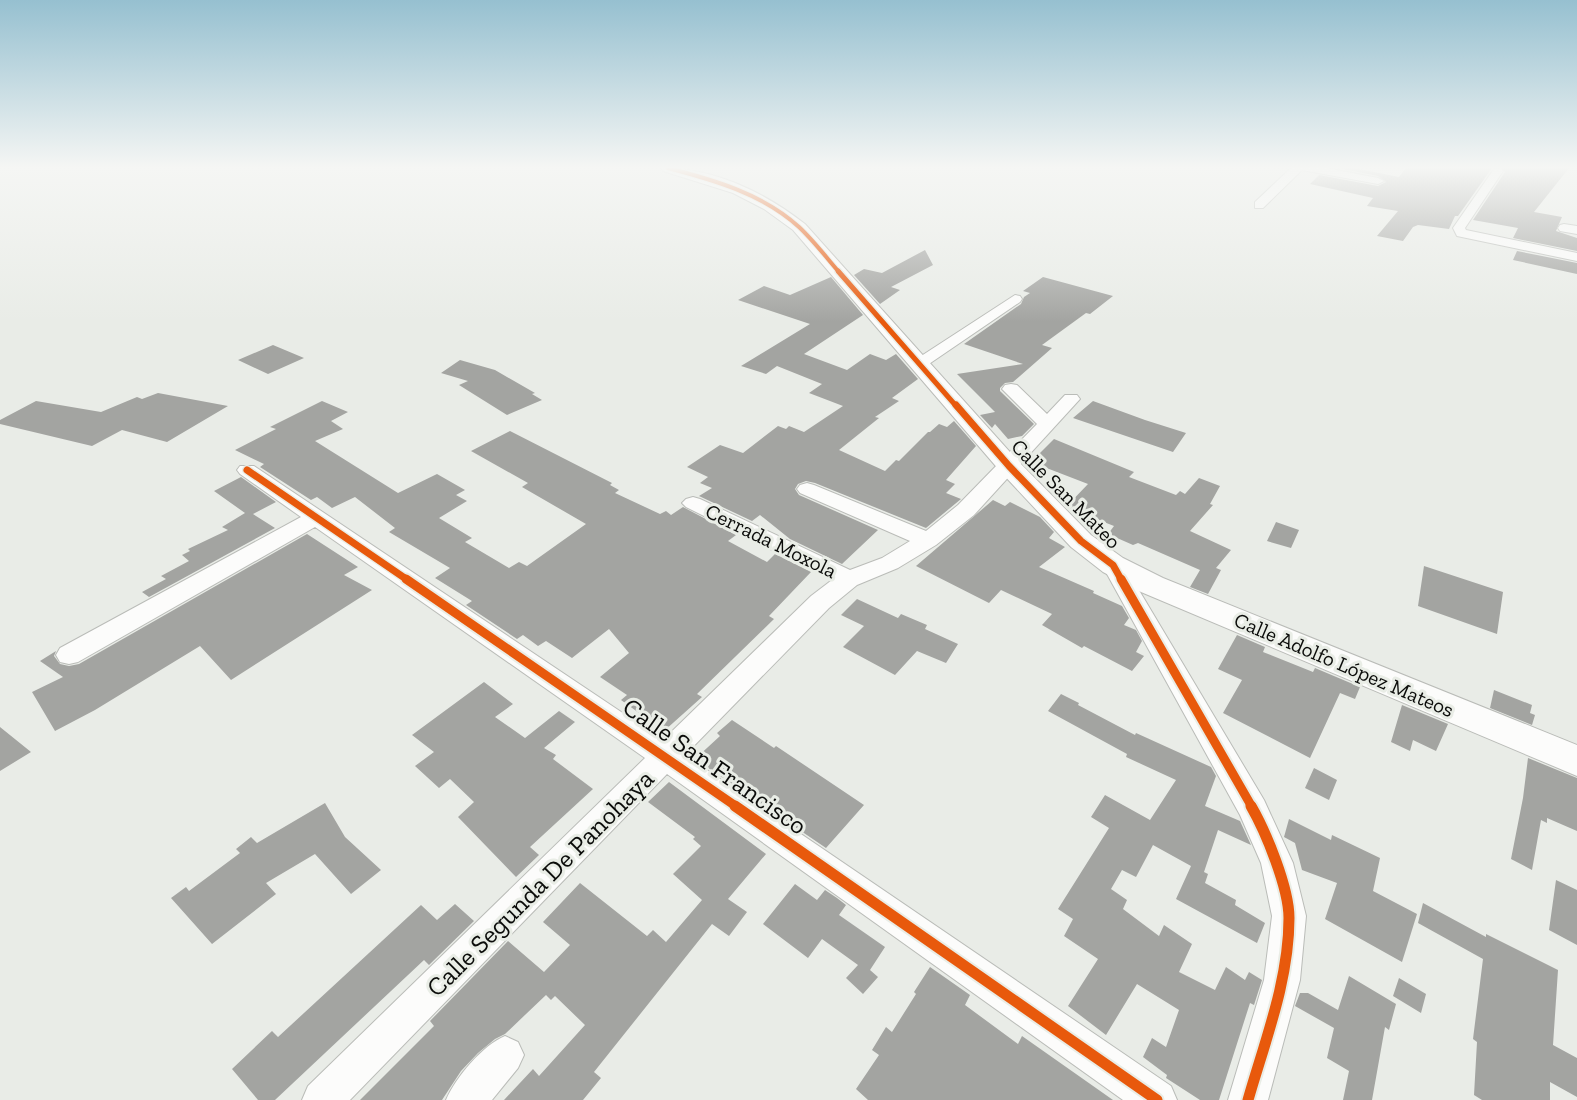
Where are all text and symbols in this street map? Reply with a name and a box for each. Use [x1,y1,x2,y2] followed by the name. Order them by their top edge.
[1006,434,1126,554] street label: Calle San Mateo
[701,498,841,583] street label: Cerrada Moxola
[1230,607,1458,722] street label: Calle Adolfo López Mateos
[617,691,813,841] street label: Calle San Francisco
[420,762,661,1003] street label: Calle Segunda De Panohaya

